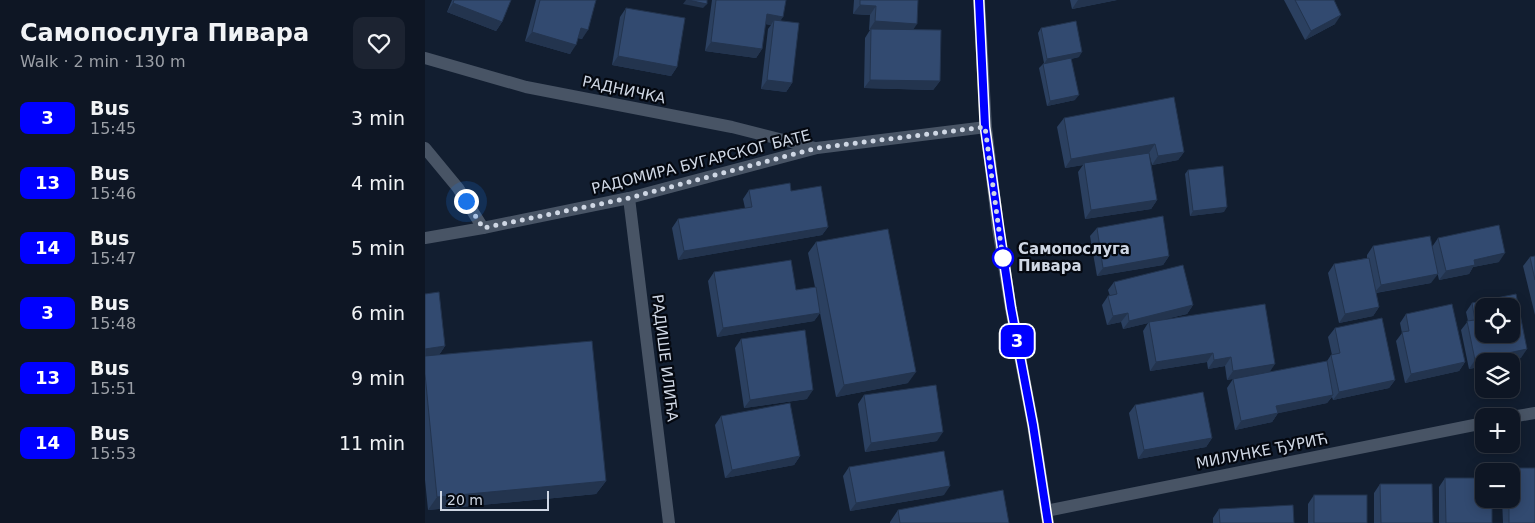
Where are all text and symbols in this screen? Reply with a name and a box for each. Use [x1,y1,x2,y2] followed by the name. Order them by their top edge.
[353,17,405,69] button: heart
[20,19,309,47] text: Самопослуга Пивара
[20,52,185,71] text: Walk · 2 min · 130 m
[581,72,668,108] street label: РАДНИЧКА
[90,97,129,119] text: Bus
[41,107,54,128] text: 3
[351,107,405,129] text: 3 min
[90,119,136,138] text: 15:45
[590,126,812,198] street label: РАДОМИРА БУГАРСКОГ БАТЕ
[90,162,129,184] text: Bus
[35,172,60,193] text: 13
[351,172,405,194] text: 4 min
[90,184,136,203] text: 15:46
[454,189,479,214] your location
[90,227,129,249] text: Bus
[35,237,60,258] text: 14
[351,237,405,259] text: 5 min
[1018,240,1130,275] place label: Самопослуга Пивара
[992,247,1014,269] marker: Самопослуга Пивара
[90,249,136,268] text: 15:47
[90,292,129,314] text: Bus
[648,293,682,424] street label: РАДИШЕ ИЛИЋА
[1475,298,1520,508] map controls
[1475,298,1520,343] button: locate
[41,302,54,323] text: 3
[351,302,405,324] text: 6 min
[90,314,136,333] text: 15:48
[1001,325,1033,357] line badge: 3
[1011,330,1023,351] text: 3
[1475,353,1520,398] button: layers
[90,357,129,379] text: Bus
[35,367,60,388] text: 13
[351,367,405,389] text: 9 min
[90,379,136,398] text: 15:51
[1475,408,1520,453] button: +
[90,422,129,444] text: Bus
[1195,429,1329,473] street label: МИЛУНКЕ ЂУРИЋ
[35,432,60,453] text: 14
[339,432,405,454] text: 11 min
[90,444,136,463] text: 15:53
[1475,463,1520,508] button: −
[440,488,549,511] scale bar
[447,492,483,508] text: 20 m

